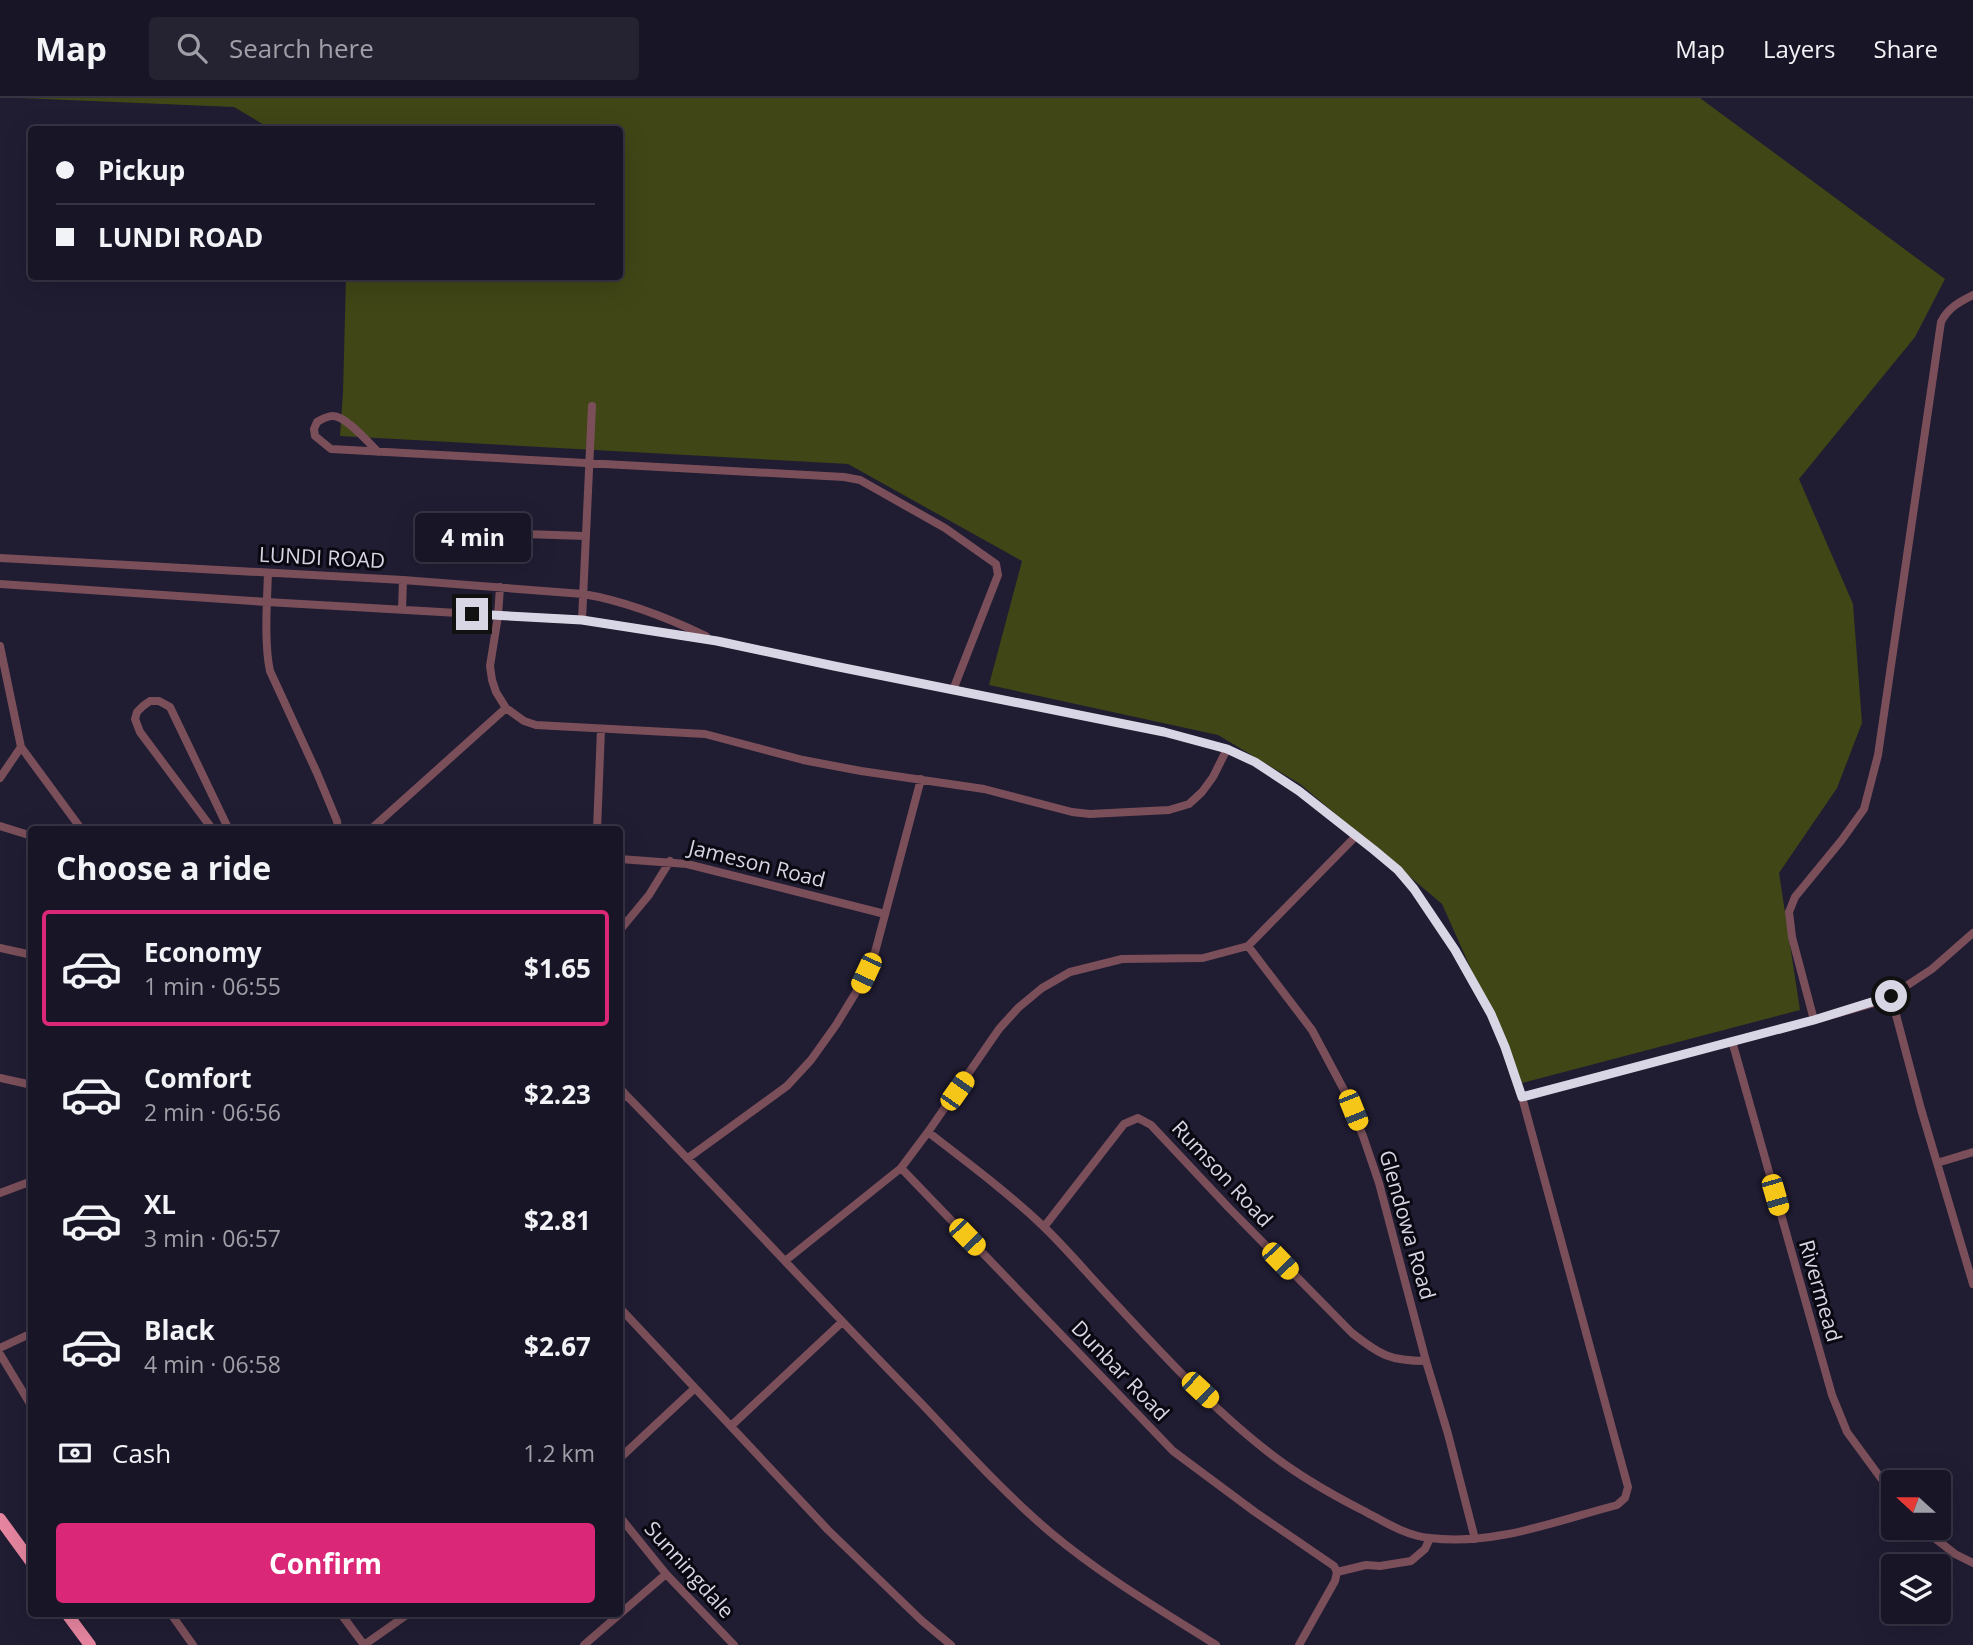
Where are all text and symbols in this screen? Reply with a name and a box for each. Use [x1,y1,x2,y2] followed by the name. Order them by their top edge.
[149,17,639,80] search box
[35,26,107,71] text: Map
[173,29,211,67] icon: search
[229,30,374,66] text: Search here
[1675,32,1725,65] text: Map
[1763,32,1836,65] text: Layers
[1874,32,1938,65] text: Share
[98,152,185,188] text: Pickup
[98,219,263,255] text: LUNDI ROAD
[414,512,530,561] callout: 4 min
[441,521,505,553] text: 4 min
[258,540,386,574] street label: LUNDI ROAD
[456,598,488,630] route end
[684,832,828,894] street label: Jameson Road
[56,846,271,889] text: Choose a ride
[144,934,262,970] text: Economy
[60,937,123,1000] icon: car
[524,950,591,986] text: $1.65
[848,950,885,996] car
[144,970,281,1002] text: 1 min · 06:55
[1875,980,1907,1012] route start
[144,1060,251,1096] text: Comfort
[60,1063,123,1126] icon: car
[937,1068,978,1114] car
[524,1076,591,1112] text: $2.23
[1336,1087,1371,1133] car
[144,1096,281,1128] text: 2 min · 06:56
[1166,1114,1279,1233] street label: Rumson Road
[1373,1147,1443,1303] street label: Glendowa Road
[1760,1172,1791,1218] car
[144,1186,176,1222] text: XL
[60,1189,123,1252] icon: car
[524,1202,591,1238] text: $2.81
[945,1215,990,1259] car
[144,1222,281,1254] text: 3 min · 06:57
[1793,1236,1849,1345] street label: Rivermead
[1258,1239,1303,1283] car
[144,1312,215,1348] text: Black
[1066,1314,1176,1427] street label: Dunbar Road
[60,1315,123,1378] icon: car
[524,1328,591,1364] text: $2.67
[144,1348,281,1380] text: 4 min · 06:58
[1178,1368,1223,1412] car
[56,1434,94,1472] icon: cash
[112,1435,171,1471] text: Cash
[523,1437,595,1469] text: 1.2 km
[1881,1470,1951,1540] north arrow
[1881,1470,1951,1624] map controls
[639,1515,741,1624] street label: Sunningdale
[56,1523,595,1603] button: Confirm
[1881,1554,1951,1624] button: layers

